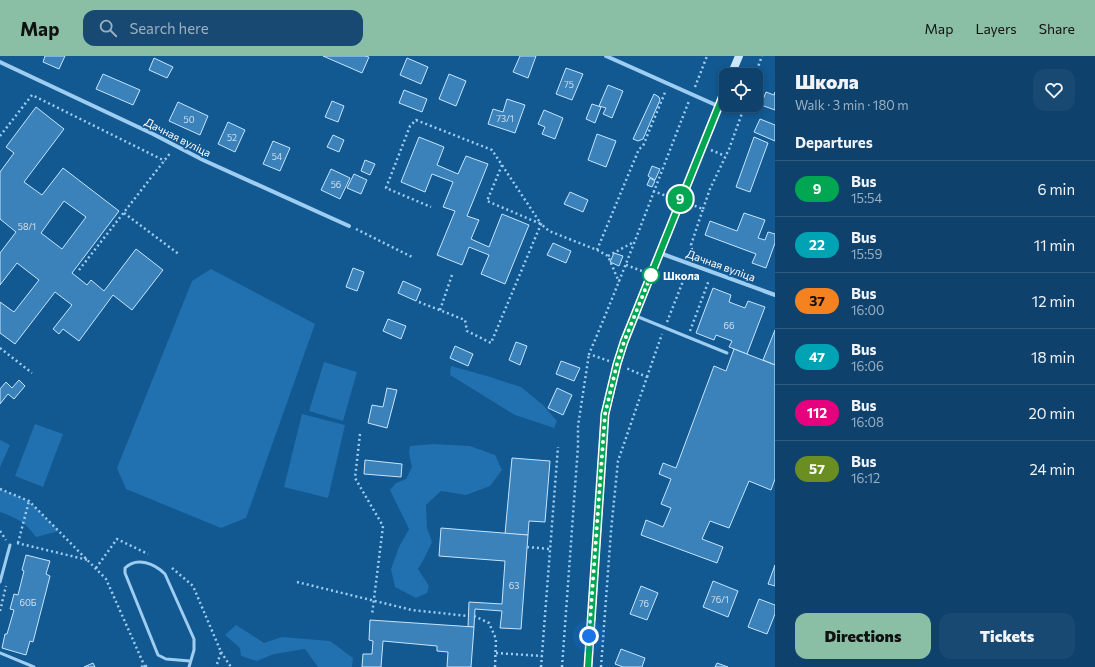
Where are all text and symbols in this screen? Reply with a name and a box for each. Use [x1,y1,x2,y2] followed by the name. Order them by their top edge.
[83,10,363,46] search box
[20,17,59,40] text: Map
[97,17,119,39] icon: search
[129,19,209,37] text: Search here
[925,20,953,37] text: Map
[975,20,1017,37] text: Layers
[1039,20,1075,37] text: Share
[719,68,763,112] map controls
[719,68,763,112] button: locate
[1033,69,1075,111] button: heart
[795,70,859,93] text: Школа
[564,79,574,90] house number: 75
[795,97,909,113] text: Walk · 3 min · 180 m
[496,113,514,124] house number: 73/1
[183,114,195,125] house number: 50
[143,115,213,159] street label: Дачная вуліца
[227,132,237,143] house number: 52
[795,133,873,151] text: Departures
[272,151,283,162] house number: 54
[851,172,876,190] text: Bus
[331,179,341,190] house number: 56
[813,180,821,197] text: 9
[1037,180,1075,198] text: 6 min
[667,186,693,212] line badge: 9
[676,190,684,207] text: 9
[851,190,882,206] text: 15:54
[18,221,36,232] house number: 58/1
[851,228,876,246] text: Bus
[809,236,825,253] text: 22
[1034,236,1075,254] text: 11 min
[851,246,882,262] text: 15:59
[685,247,757,283] street label: Дачная вуліца
[642,266,660,284] marker: Школа
[663,269,700,282] place label: Школа
[851,284,876,302] text: Bus
[809,292,825,309] text: 37
[1032,292,1075,310] text: 12 min
[851,302,884,318] text: 16:00
[724,320,734,331] house number: 66
[851,340,876,358] text: Bus
[809,348,825,365] text: 47
[1031,348,1075,366] text: 18 min
[851,358,884,374] text: 16:06
[851,396,876,414] text: Bus
[807,404,827,421] text: 112
[1029,404,1075,422] text: 20 min
[851,414,884,430] text: 16:08
[851,452,876,470] text: Bus
[809,460,825,477] text: 57
[1030,460,1075,478] text: 24 min
[851,470,880,486] text: 16:12
[509,580,519,591] house number: 63
[711,594,729,605] house number: 76/1
[20,597,37,608] house number: 60Б
[639,598,649,609] house number: 76
[795,613,931,659] button: Directions
[939,613,1075,659] button: Tickets
[579,626,599,646] your location

